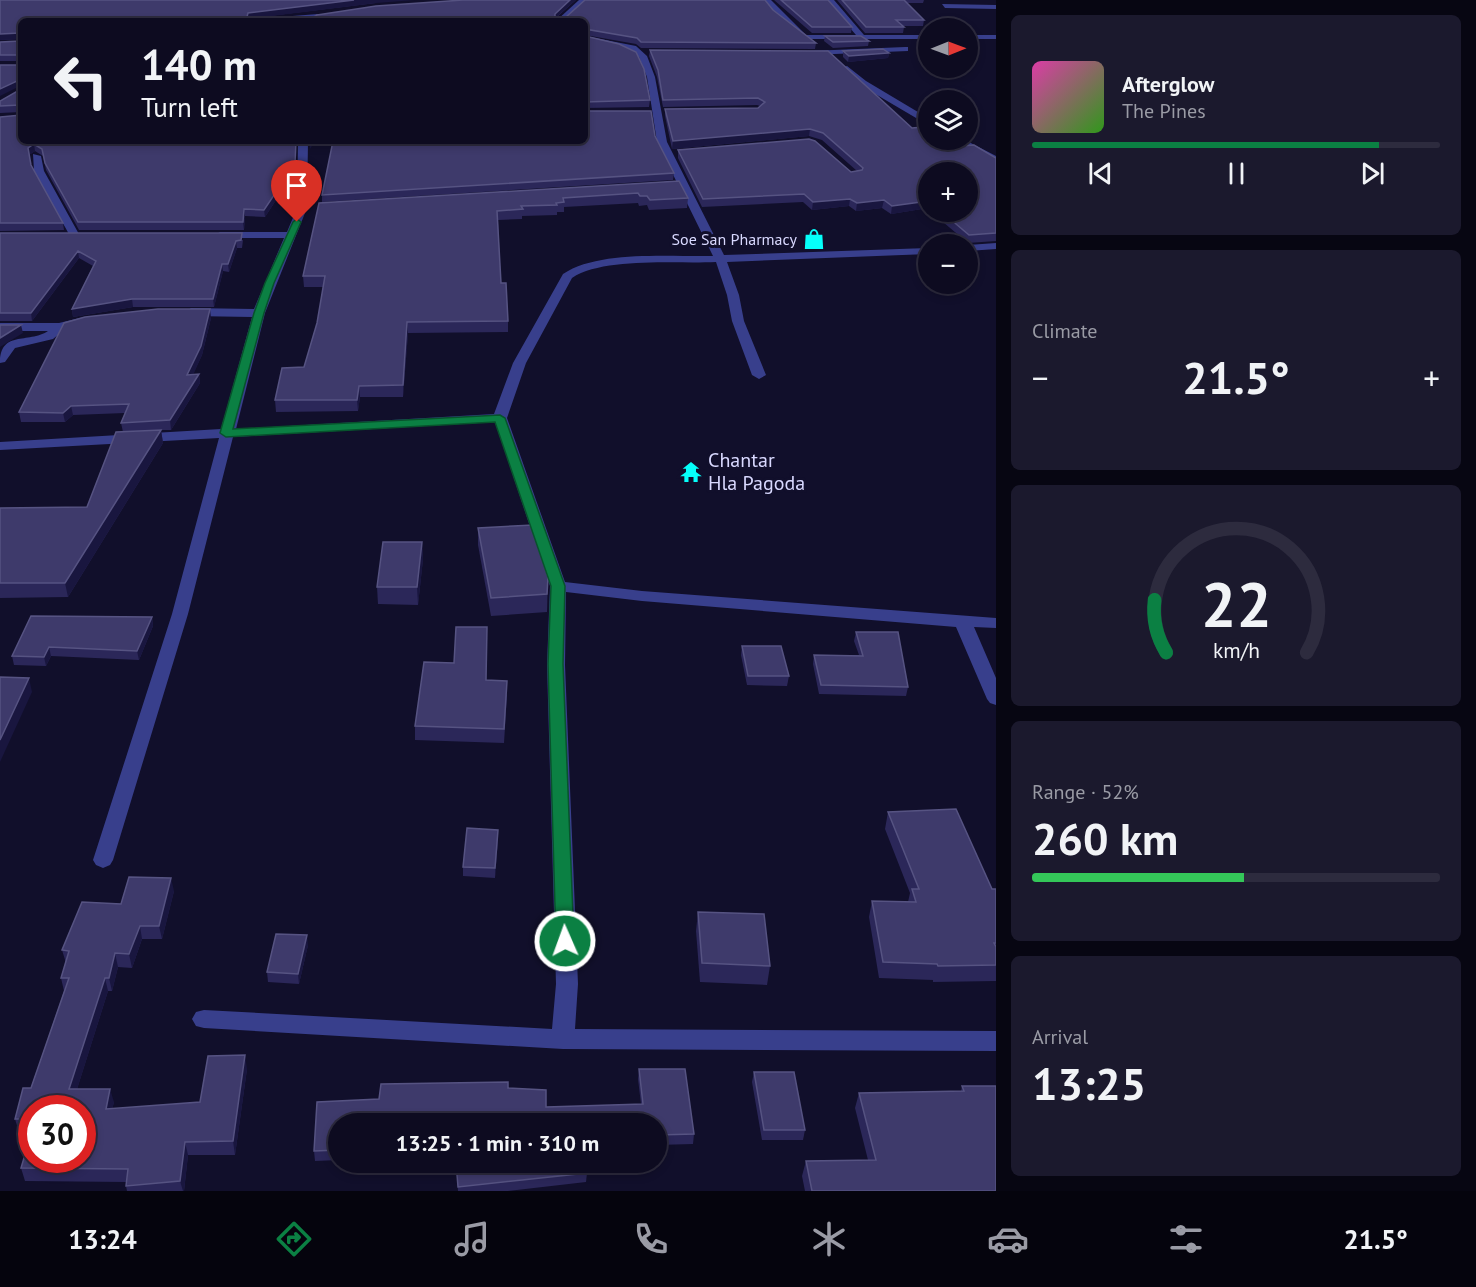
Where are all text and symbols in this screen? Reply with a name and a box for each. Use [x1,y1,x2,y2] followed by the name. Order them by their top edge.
[918,18,978,78] north arrow
[918,18,978,294] map controls
[141,37,257,92] text: 140 m
[42,42,120,120] icon: left
[1122,70,1214,98] text: Afterglow
[141,90,238,124] text: Turn left
[918,90,978,150] button: layers
[1122,98,1206,124] text: The Pines
[1084,157,1117,190] icon: previous
[1220,157,1253,190] icon: pause
[1356,157,1389,190] icon: next
[271,160,322,222] pin
[918,162,978,222] button: +
[280,169,313,202] icon: arrive
[802,227,826,251] shop icon: Soe San Pharmacy
[672,229,798,249] place label: Soe San Pharmacy
[918,234,978,294] button: −
[1032,318,1098,344] text: Climate
[1182,348,1290,406] text: 21.5°
[1032,356,1049,399] text: −
[1423,356,1440,399] text: +
[708,447,805,496] place label: Chantar Hla Pagoda
[679,460,703,484] temple icon: Chantar Hla Pagoda
[1201,563,1271,644] text: 22
[1212,636,1259,664] text: km/h
[1032,779,1139,805] text: Range · 52%
[1032,809,1178,867] text: 260 km
[533,909,597,973] position arrow
[1032,1024,1088,1050] text: Arrival
[1032,1054,1146,1112] text: 13:25
[18,1095,96,1173] speed limit sign: 30
[396,1129,599,1157] text: 13:25 · 1 min · 310 m
[273,1218,315,1260] icon: directions
[451,1218,493,1260] icon: music
[630,1218,672,1260] icon: phone
[808,1218,850,1260] icon: climate
[987,1218,1029,1260] icon: car
[1165,1218,1207,1260] icon: filters
[68,1222,137,1256] text: 13:24
[1343,1222,1408,1256] text: 21.5°

